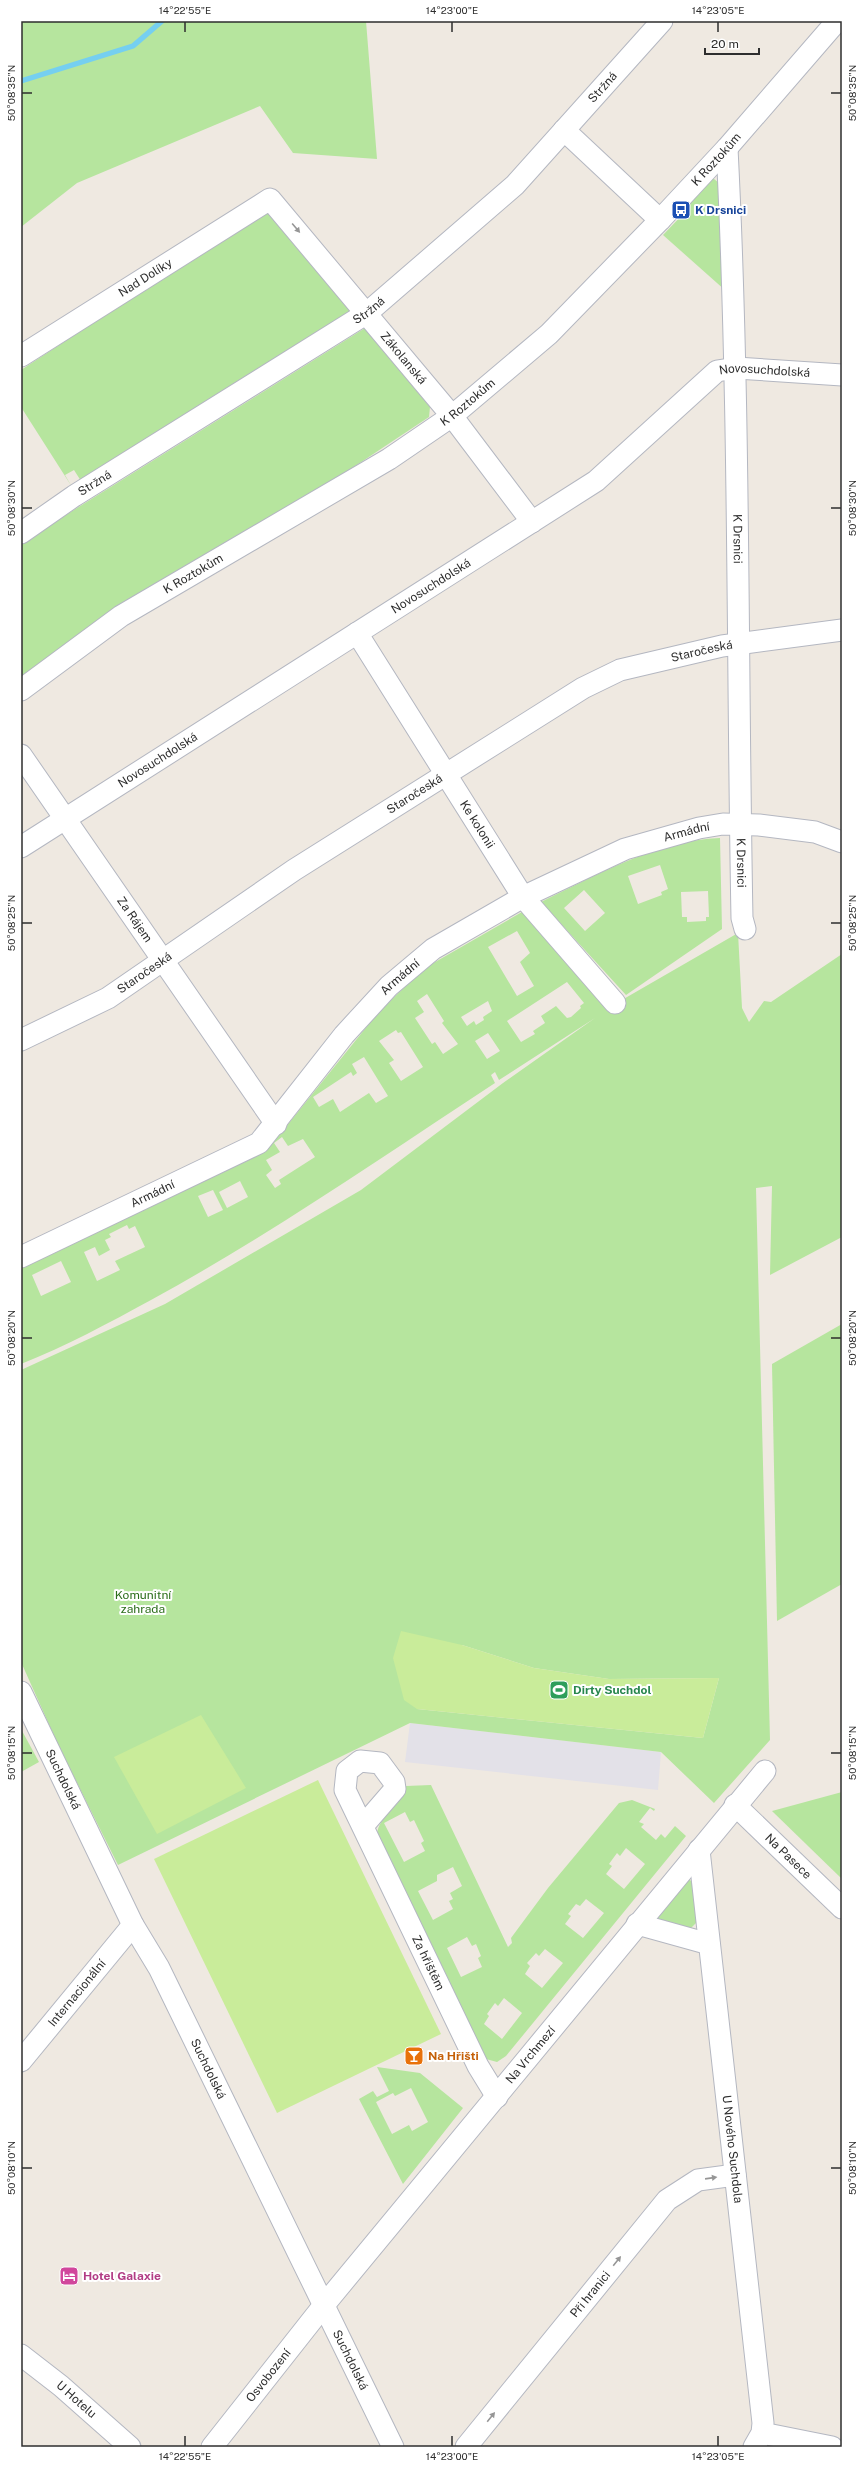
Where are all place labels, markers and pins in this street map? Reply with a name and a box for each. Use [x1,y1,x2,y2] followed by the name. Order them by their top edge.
[670,199,692,221] bus stop icon: K Drsnici
[695,203,746,217] place label: K Drsnici
[548,1679,570,1701] sports icon: Dirty Suchdol
[573,1683,651,1697] place label: Dirty Suchdol
[403,2045,425,2067] bar icon: Na Hřišti
[428,2049,479,2063] place label: Na Hřišti
[58,2265,80,2287] hotel icon: Hotel Galaxie
[83,2269,161,2283] place label: Hotel Galaxie

